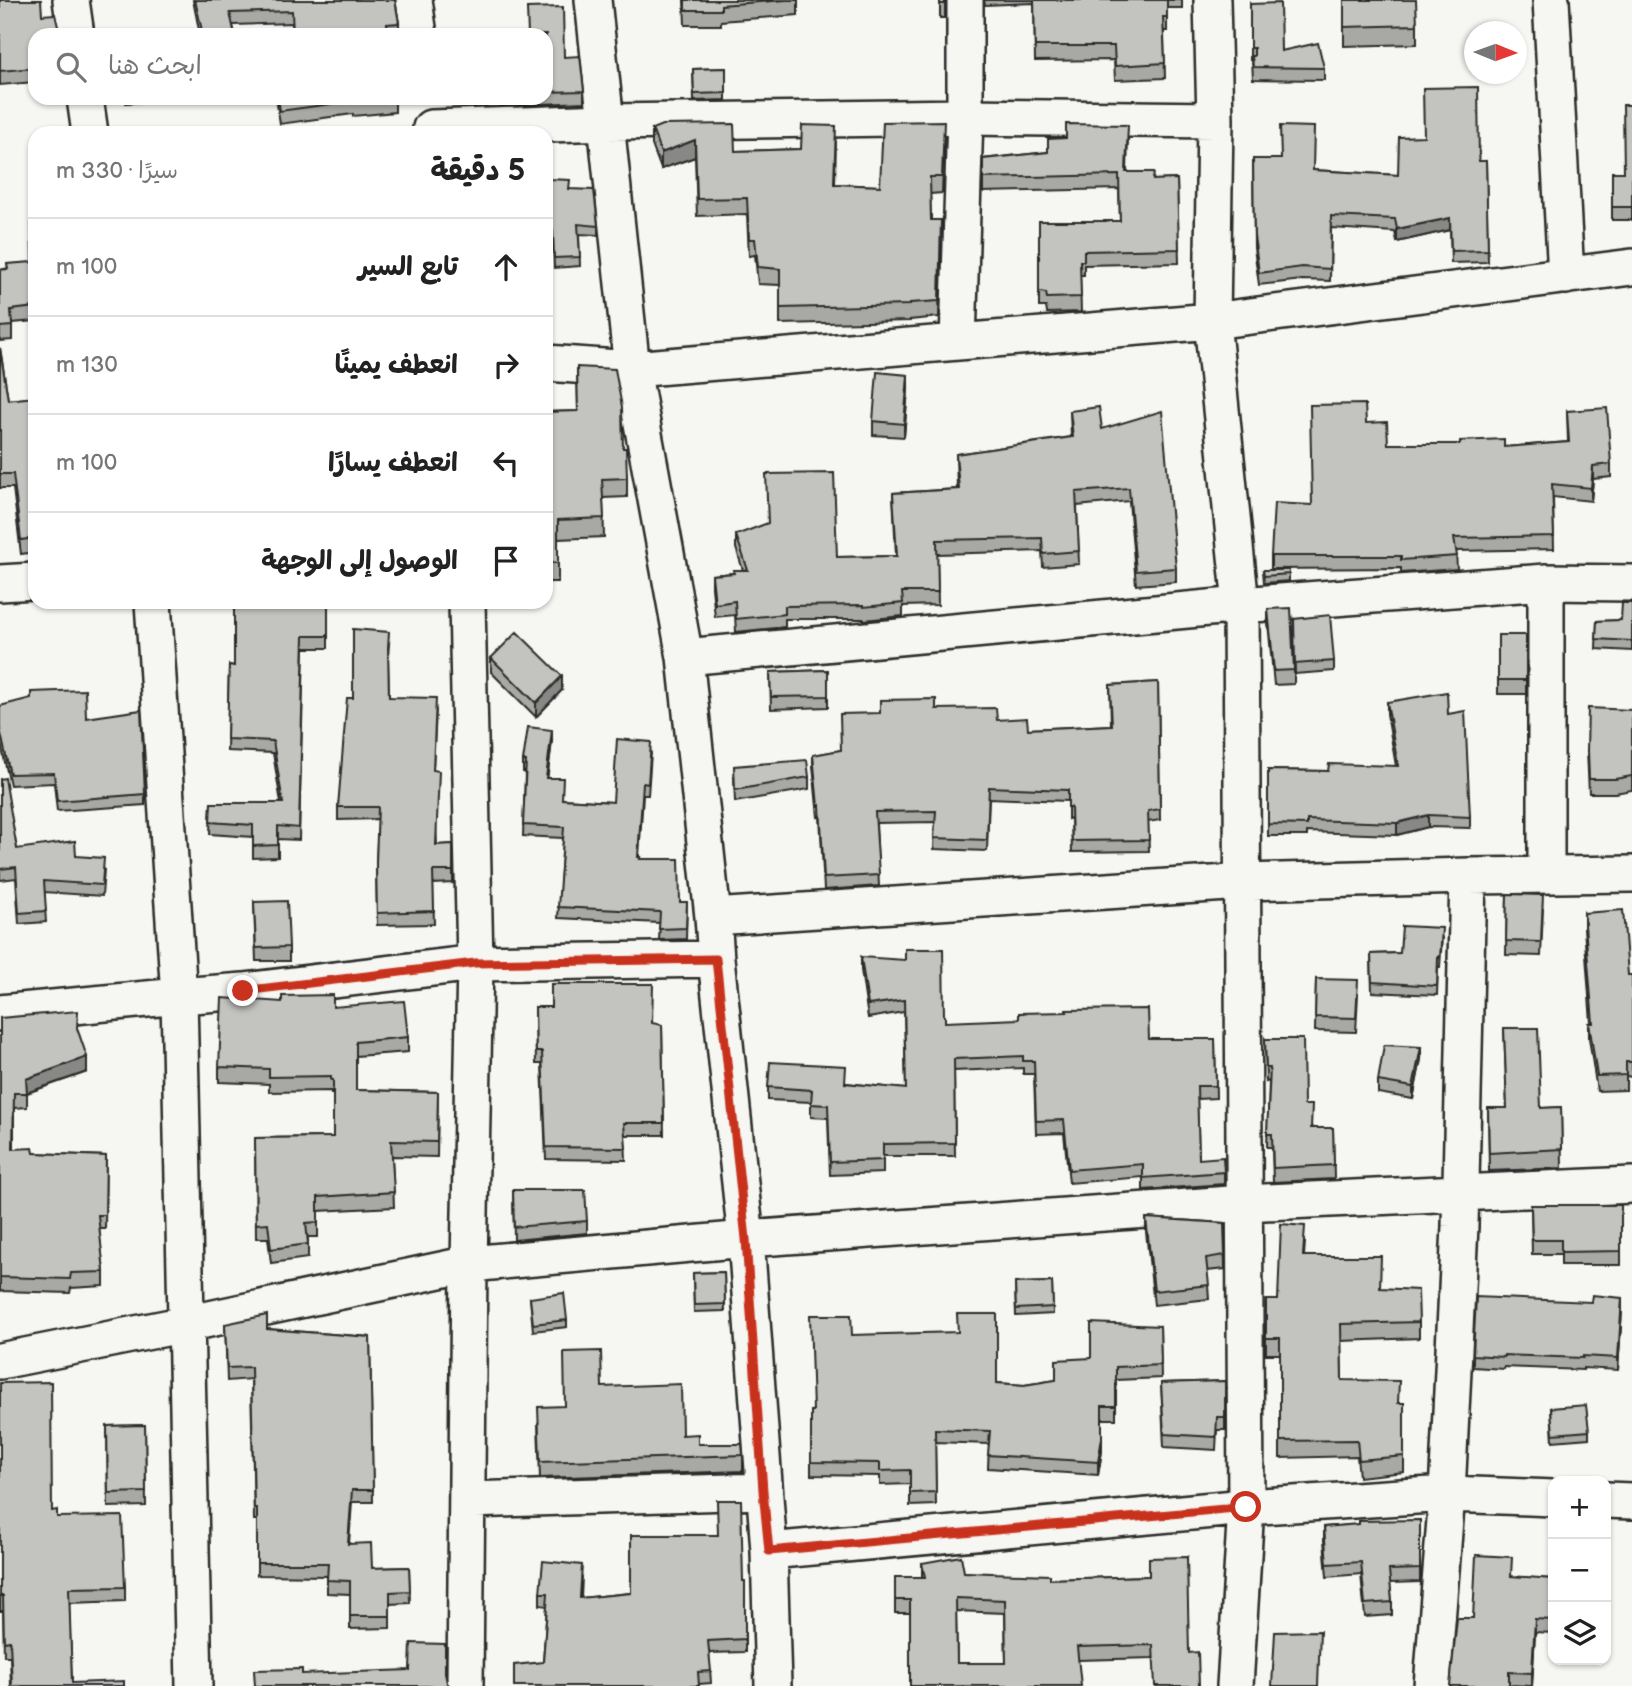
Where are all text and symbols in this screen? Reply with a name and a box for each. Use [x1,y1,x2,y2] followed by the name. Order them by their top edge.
[1464,21,1527,84] north arrow
[28,28,553,105] search box
[52,48,90,86] icon: search
[108,51,202,82] text: ابحث هنا
[430,153,525,189] text: 5 دقيقة
[56,157,178,185] text: سيرًا · 330 m
[487,248,525,286] icon: ahead
[358,252,458,283] text: تابع السير
[56,253,117,281] text: 100 m
[487,346,525,384] icon: right
[335,350,458,381] text: انعطف يمينًا
[56,351,118,379] text: 130 m
[487,444,525,482] icon: left
[328,448,458,479] text: انعطف يسارًا
[56,449,117,477] text: 100 m
[487,542,525,580] icon: arrive
[261,546,458,577] text: الوصول إلى الوجهة
[227,975,258,1006] route end
[1548,1476,1611,1665] map controls
[1548,1476,1611,1539] button: +
[1230,1491,1261,1522] route start
[1548,1539,1611,1602] button: −
[1548,1602,1611,1665] button: layers

